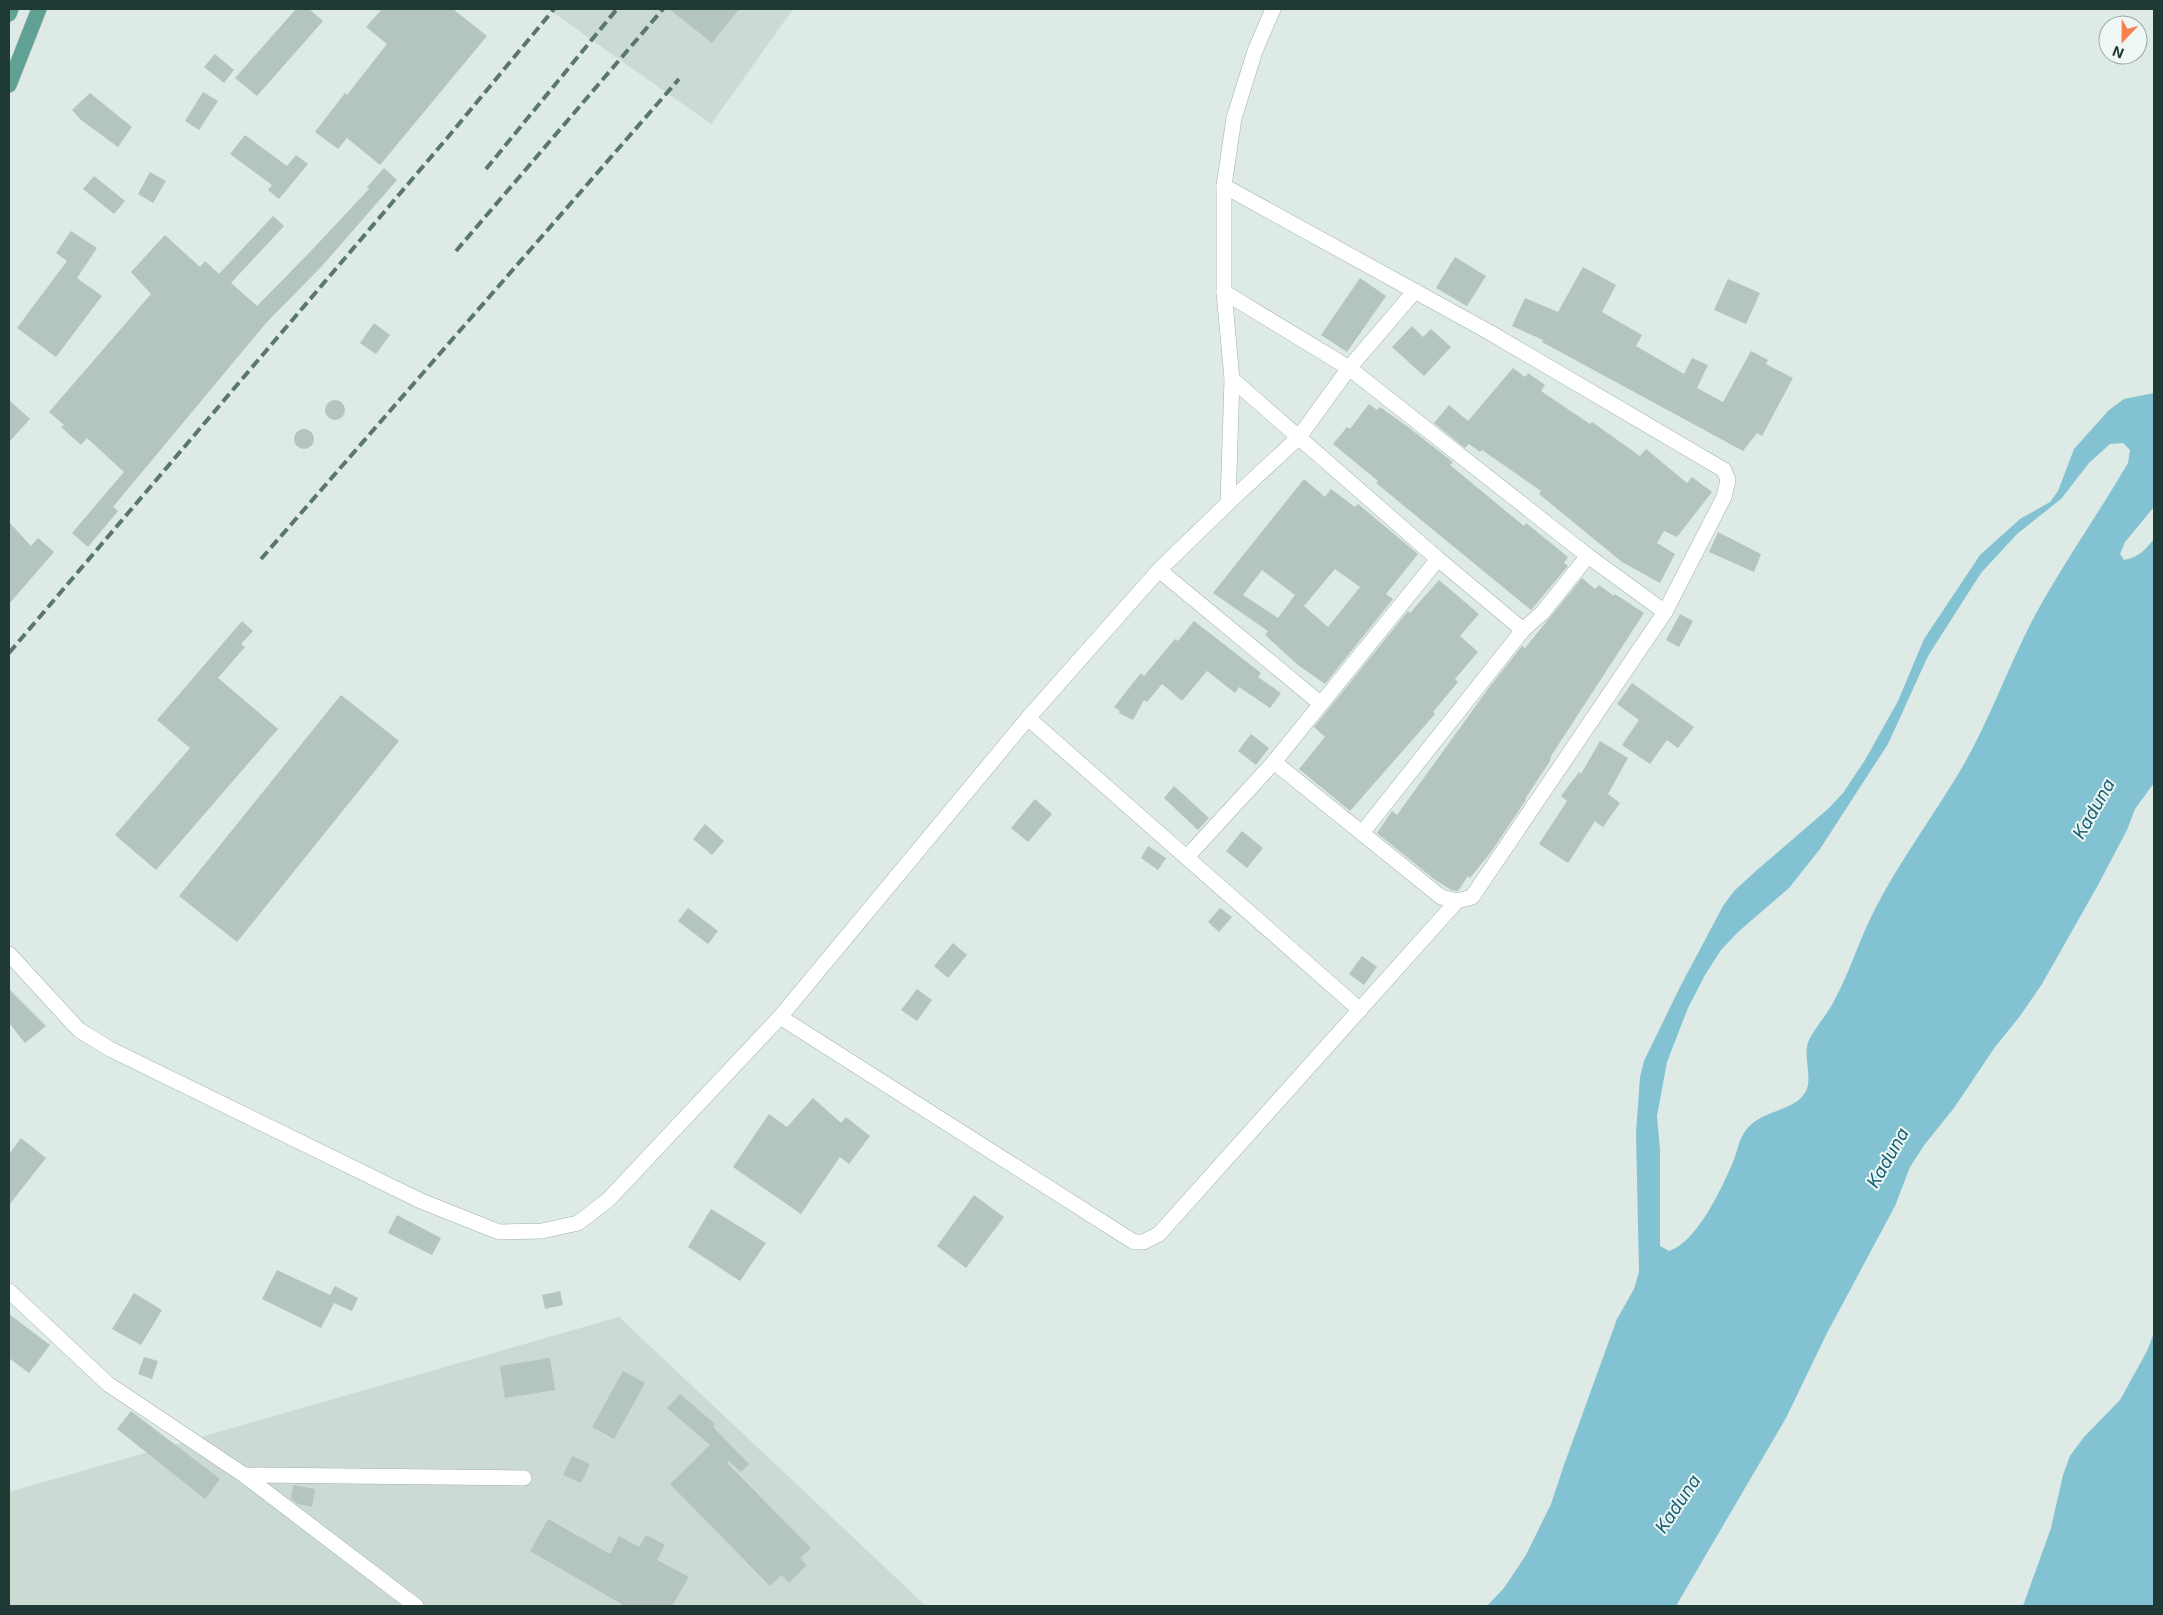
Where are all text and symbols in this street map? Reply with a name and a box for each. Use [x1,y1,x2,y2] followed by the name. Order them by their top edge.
[2098,15,2148,65] north arrow
[2110,43,2126,62] text: N
[2068,775,2119,842] water label: Kaduna
[1862,1124,1913,1191] water label: Kaduna
[1650,1471,1705,1537] water label: Kaduna

